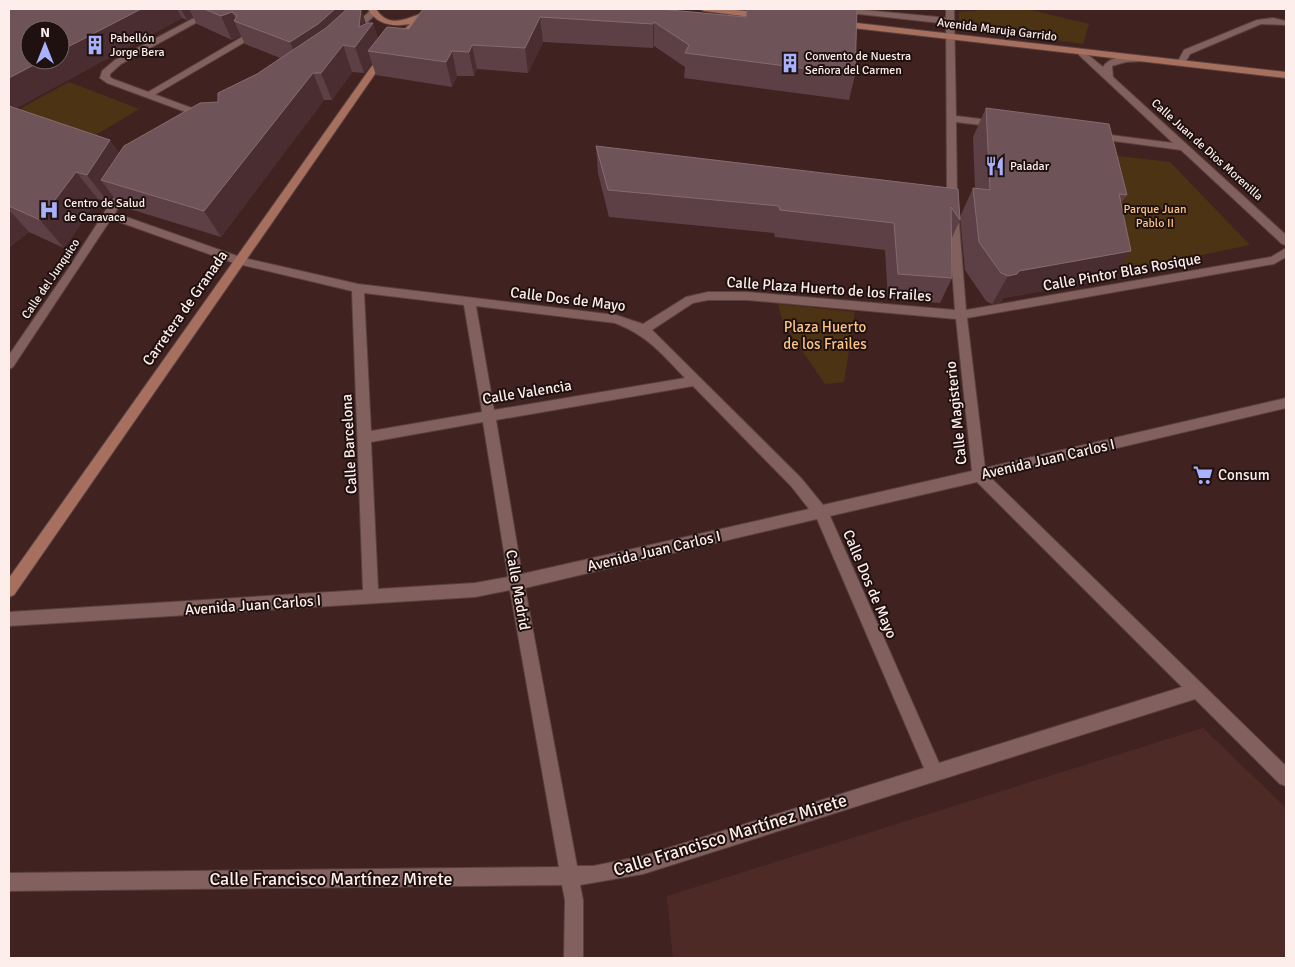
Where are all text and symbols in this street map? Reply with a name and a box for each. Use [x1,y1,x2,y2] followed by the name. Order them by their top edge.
[936,15,1058,45] street label: Avenida Maruja Garrido
[20,20,70,70] north arrow
[40,24,50,41] text: N
[110,31,165,60] place label: Pabellón Jorge Bera
[84,34,106,56] building icon: Pabellón Jorge Bera
[805,49,911,78] place label: Convento de Nuestra Señora del Carmen
[779,52,801,74] building icon: Convento de Nuestra Señora del Carmen
[1148,96,1266,204] street label: Calle Juan de Dios Morenilla
[984,155,1006,177] restaurant icon: Paladar
[1010,159,1050,174] place label: Paladar
[64,196,145,225] place label: Centro de Salud de Caravaca
[38,199,60,221] hospital icon: Centro de Salud de Caravaca
[1123,202,1187,231] park label: Parque Juan Pablo II
[19,236,83,322] street label: Calle del Junquico
[138,247,232,369] street label: Carretera de Granada
[1042,249,1202,295] street label: Calle Pintor Blas Rosique
[726,273,933,305] street label: Calle Plaza Huerto de los Frailes
[509,283,627,315] street label: Calle Dos de Mayo
[783,318,867,353] park label: Plaza Huerto de los Frailes
[942,360,970,466] street label: Calle Magisterio
[481,376,573,408] street label: Calle Valencia
[337,394,361,494] street label: Calle Barcelona
[979,435,1117,483] street label: Avenida Juan Carlos I
[1192,464,1214,486] supermarket icon: Consum
[1218,466,1270,484] place label: Consum
[585,527,723,575] street label: Avenida Juan Carlos I
[839,527,901,641] street label: Calle Dos de Mayo
[502,548,534,632] street label: Calle Madrid
[184,591,322,619] street label: Avenida Juan Carlos I
[610,789,850,881] street label: Calle Francisco Martínez Mirete
[209,868,453,890] street label: Calle Francisco Martínez Mirete

